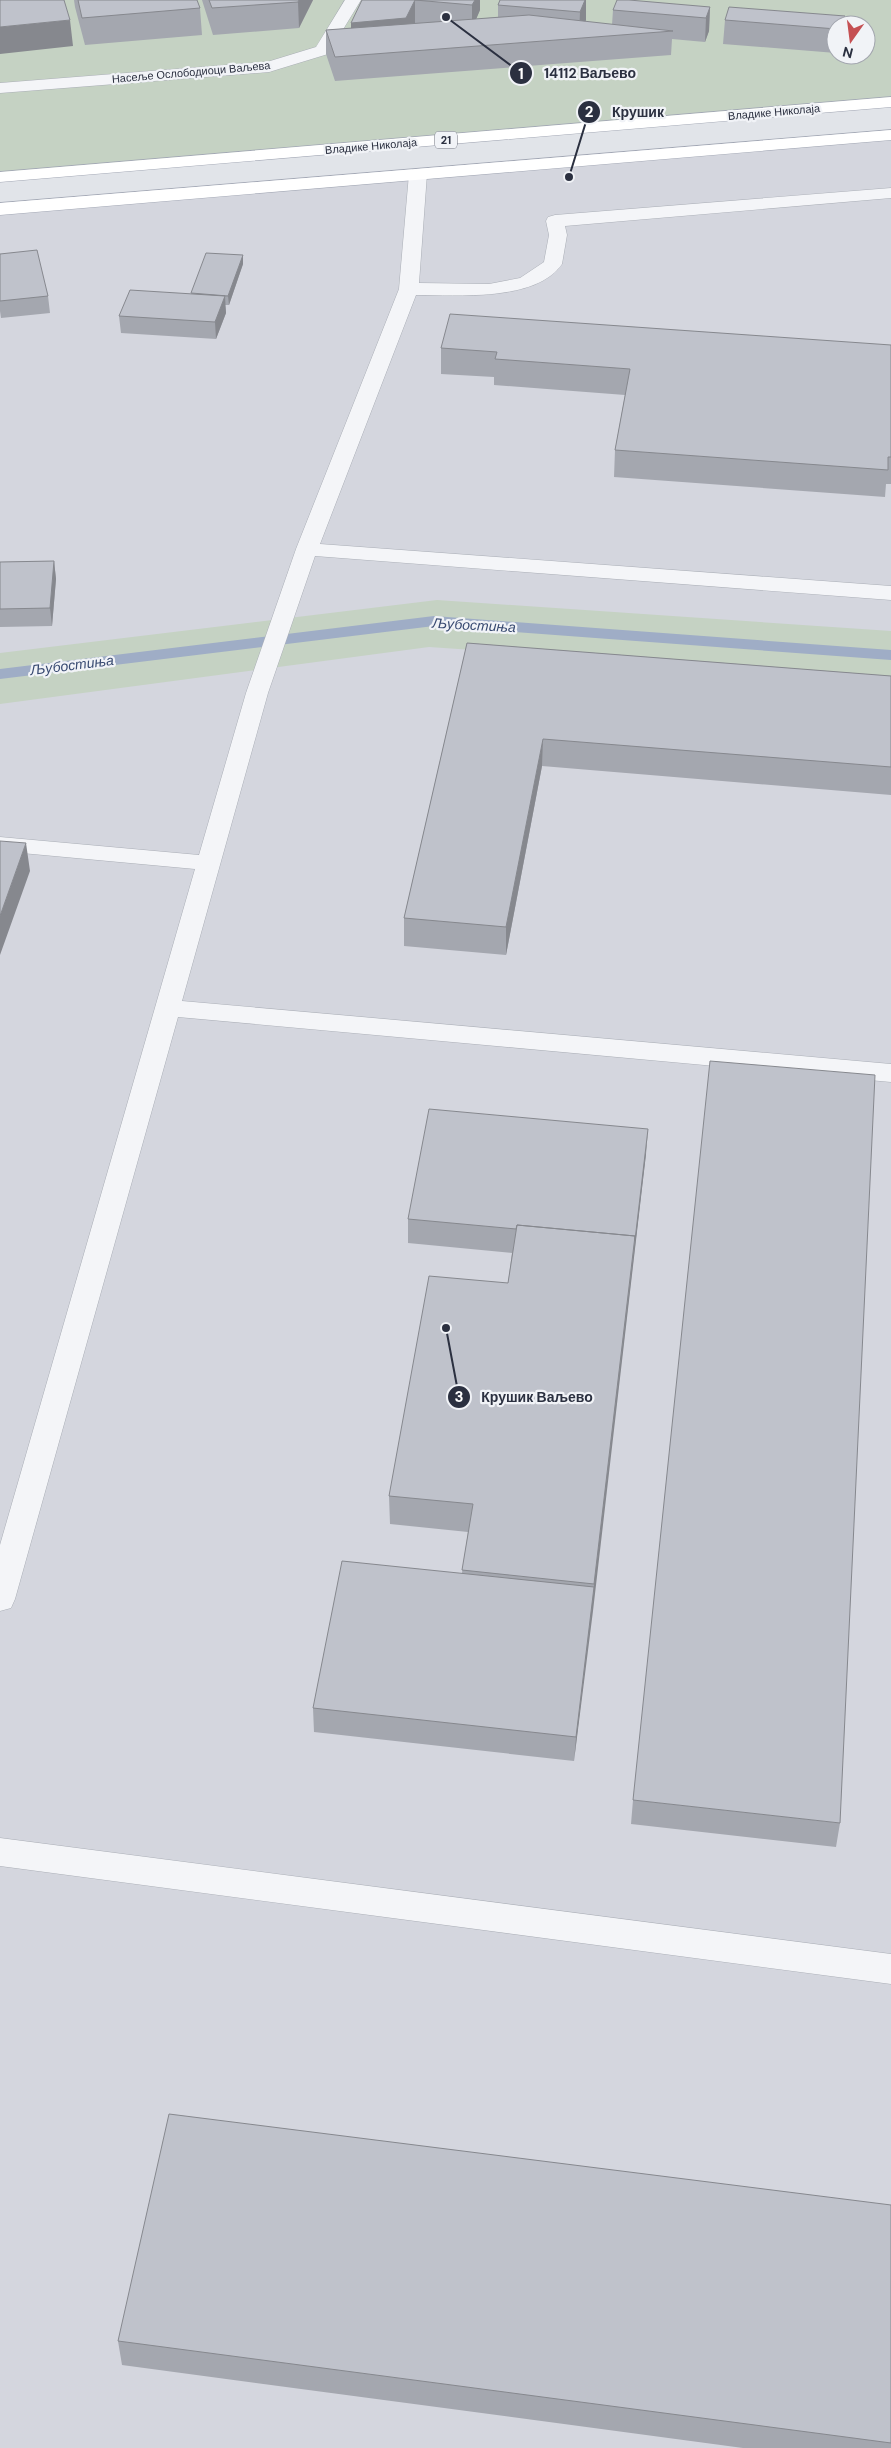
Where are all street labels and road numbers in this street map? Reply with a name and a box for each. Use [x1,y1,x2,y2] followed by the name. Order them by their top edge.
[111,58,272,86] street label: Насеље Ослободиоци Ваљева
[727,101,822,123] street label: Владике Николаја
[435,132,457,148] road number: 21
[324,135,419,157] street label: Владике Николаја

